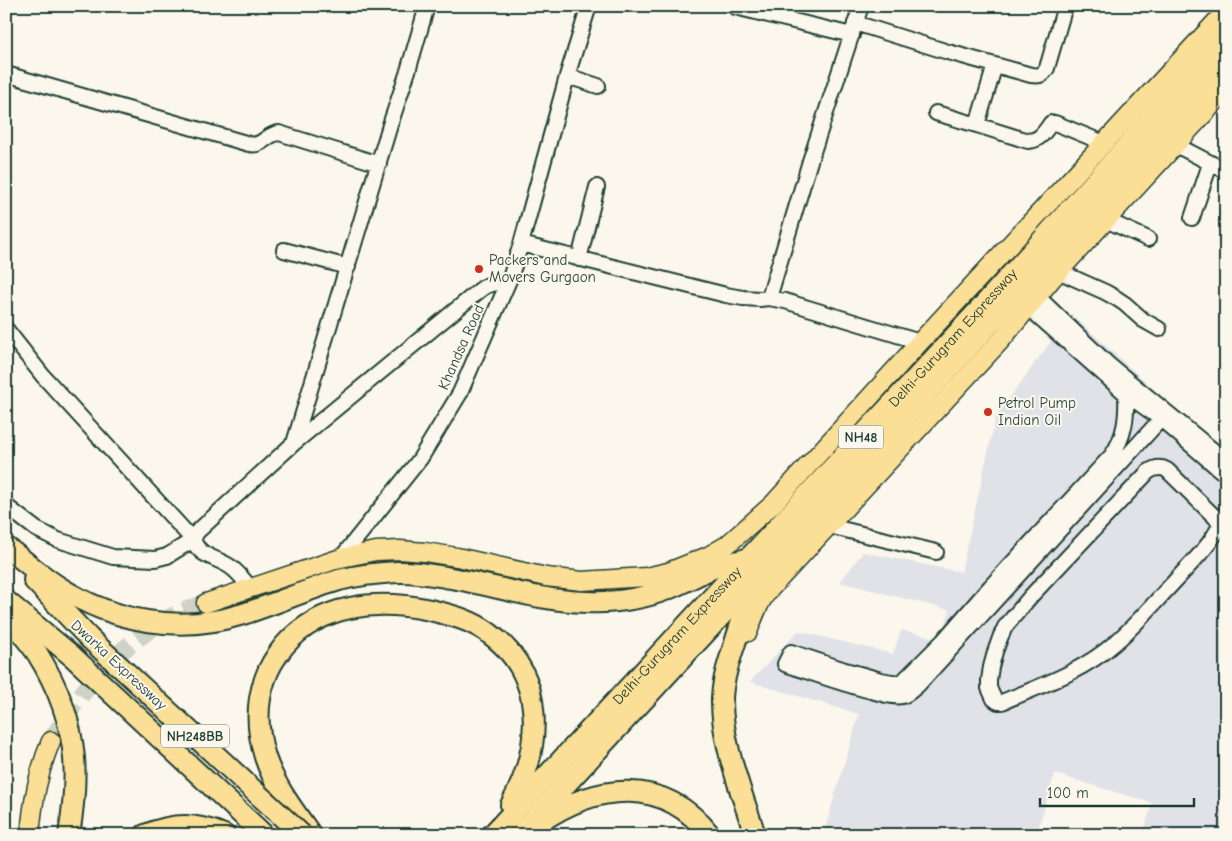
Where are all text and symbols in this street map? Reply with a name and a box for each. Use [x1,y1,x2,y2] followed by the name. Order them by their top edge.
[489,251,596,286] place label: Packers and Movers Gurgaon
[473,263,485,275] marker: Packers and Movers Gurgaon
[885,265,1021,411] street label: Delhi-Gurugram Expressway
[434,301,488,393] street label: Khandsa Road
[998,394,1076,429] place label: Petrol Pump Indian Oil
[982,406,994,418] marker: Petrol Pump Indian Oil
[838,426,884,448] road number: NH48
[609,563,746,708] street label: Delhi-Gurugram Expressway
[67,616,171,714] street label: Dwarka Expressway
[161,724,229,748] road number: NH248BB
[1040,776,1193,808] scale bar
[1047,784,1089,802] text: 100 m

